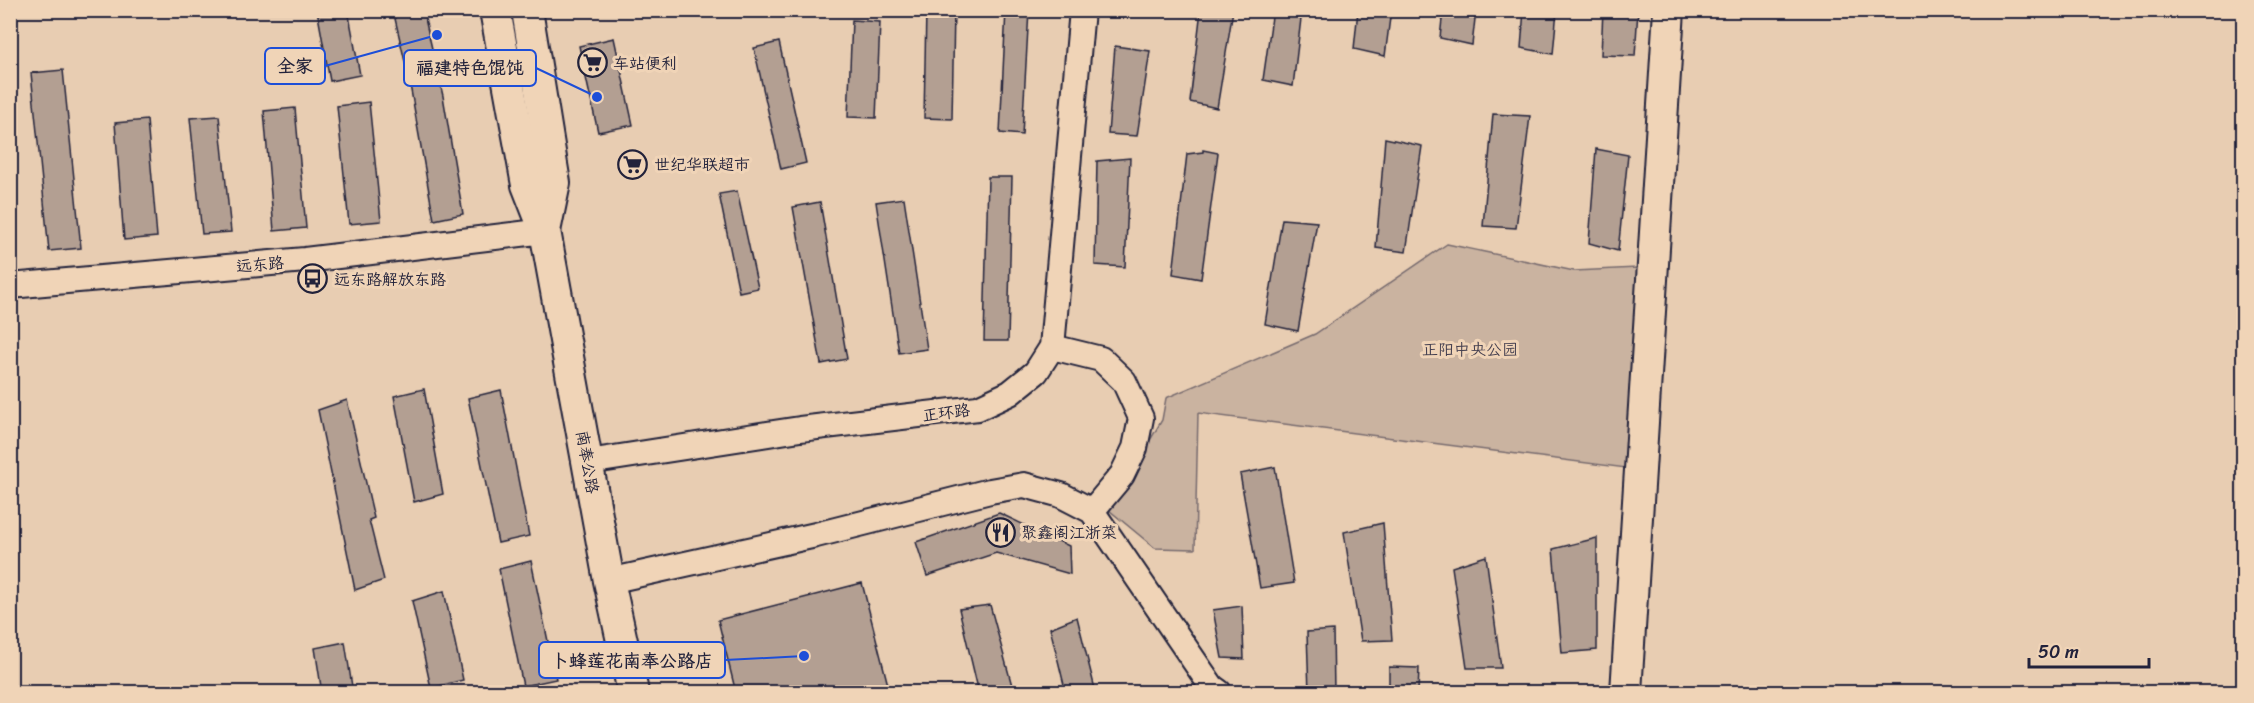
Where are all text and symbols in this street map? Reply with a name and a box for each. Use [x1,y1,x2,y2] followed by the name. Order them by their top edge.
[576,47,608,79] supermarket icon: 车站便利
[265,48,325,84] callout: 全家
[613,49,677,78] place label: 车站便利
[277,50,313,82] text: 全家
[404,50,536,86] callout: 福建特色馄饨
[416,52,524,84] text: 福建特色馄饨
[617,148,649,180] supermarket icon: 世纪华联超市
[654,150,750,179] place label: 世纪华联超市
[235,248,285,281] street label: 远东路
[297,263,329,295] bus stop icon: 远东路解放东路
[334,265,446,294] place label: 远东路解放东路
[1422,335,1518,364] park label: 正阳中央公园
[920,395,972,430] street label: 正环路
[568,428,607,496] street label: 南奉公路
[984,516,1016,548] restaurant icon: 聚鑫阁江浙菜
[1021,518,1117,547] place label: 聚鑫阁江浙菜
[2029,631,2149,669] scale bar
[2038,636,2079,668] text: 50 m
[539,642,725,678] callout: 卜蜂莲花南奉公路店
[551,645,713,677] text: 卜蜂莲花南奉公路店

